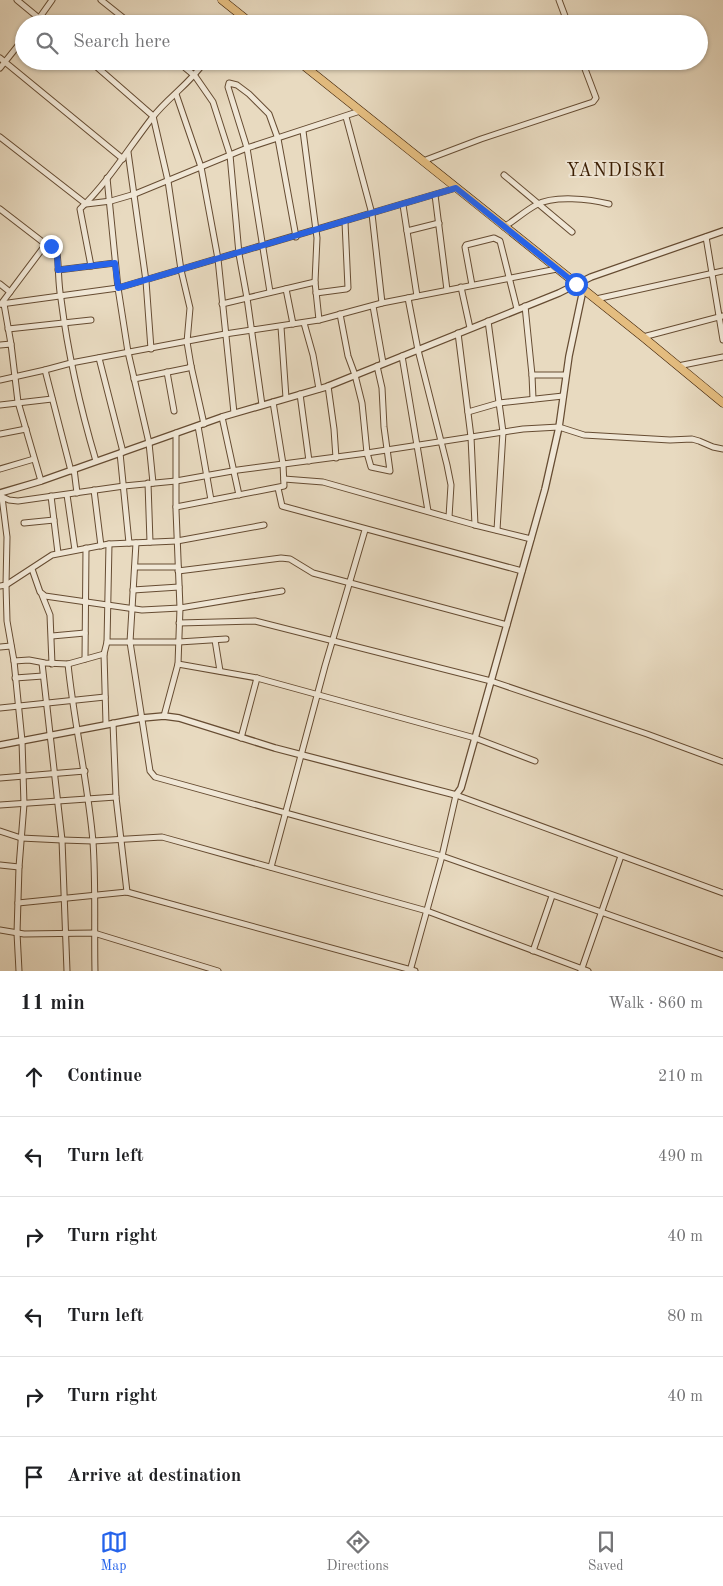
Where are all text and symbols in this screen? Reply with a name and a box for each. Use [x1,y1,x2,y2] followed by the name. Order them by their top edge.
[15,15,708,70] search box
[33,29,61,57] icon: search
[73,33,170,52] text: Search here
[566,162,666,180] district label: YANDISKI
[40,235,63,258] route end
[565,273,588,296] route start
[20,993,85,1014] text: 11 min
[608,996,703,1012] text: Walk · 860 m
[20,1063,48,1091] icon: ahead
[67,1067,142,1086] text: Continue
[658,1069,703,1085] text: 210 m
[20,1143,48,1171] icon: left
[67,1147,144,1166] text: Turn left
[658,1149,703,1165] text: 490 m
[20,1223,48,1251] icon: right
[67,1227,157,1246] text: Turn right
[667,1229,703,1245] text: 40 m
[20,1303,48,1331] icon: left
[67,1307,144,1326] text: Turn left
[667,1309,703,1325] text: 80 m
[20,1383,48,1411] icon: right
[67,1387,157,1406] text: Turn right
[667,1389,703,1405] text: 40 m
[20,1463,48,1491] icon: arrive
[67,1467,241,1486] text: Arrive at destination
[100,1528,128,1575] tab: Map
[327,1528,389,1575] tab: Directions
[588,1528,623,1575] tab: Saved

